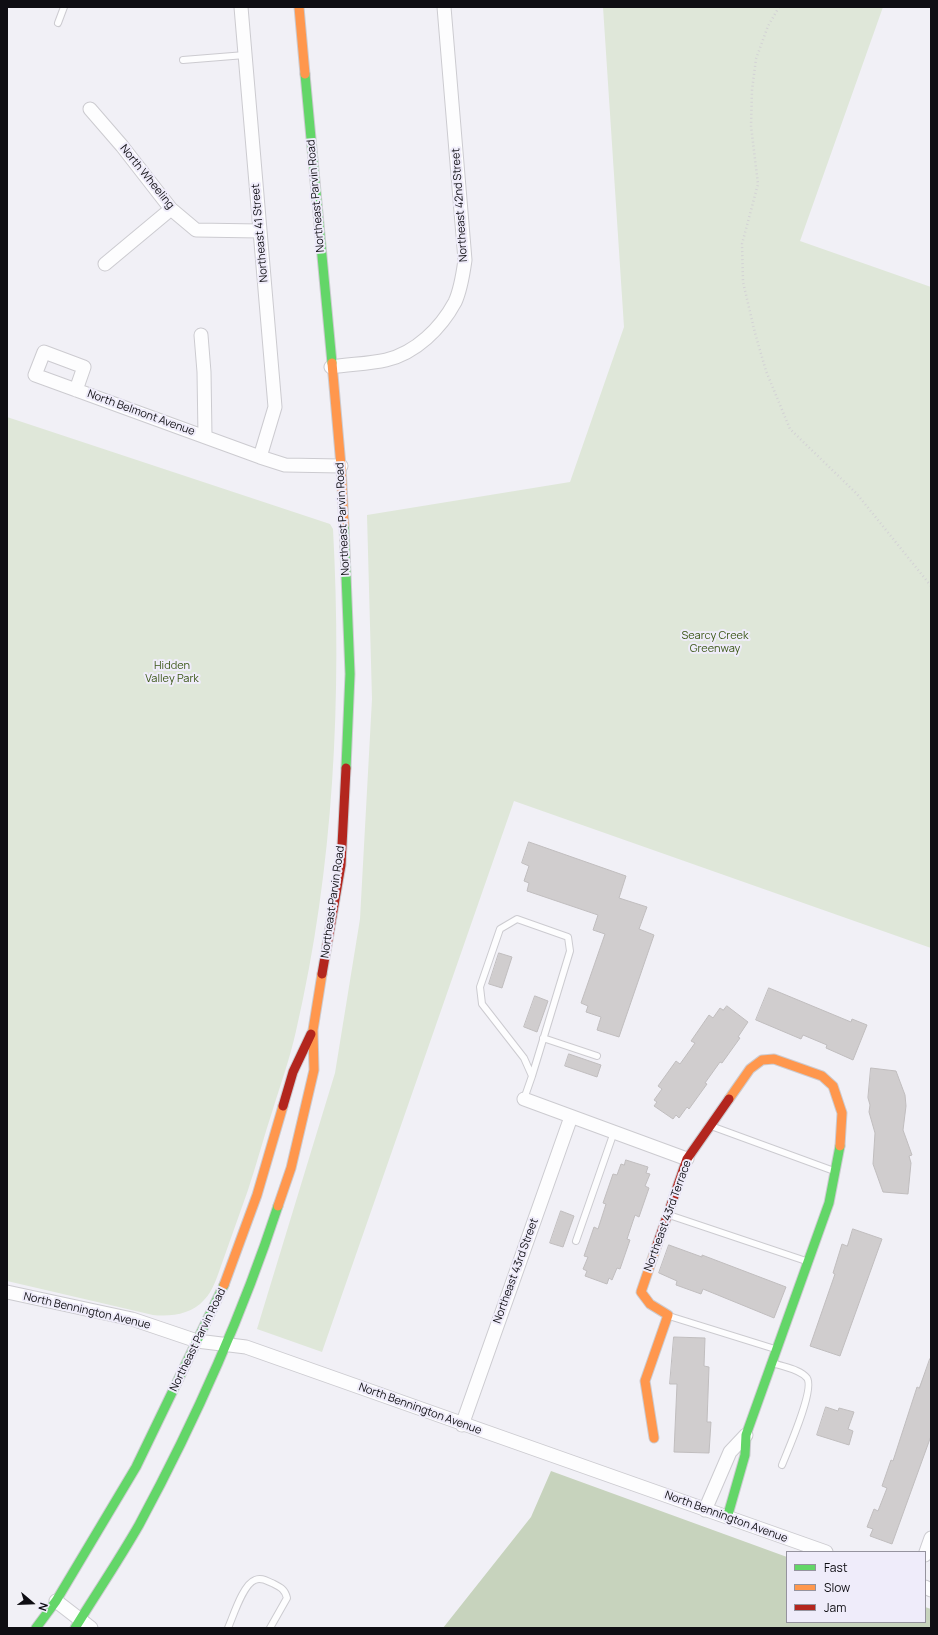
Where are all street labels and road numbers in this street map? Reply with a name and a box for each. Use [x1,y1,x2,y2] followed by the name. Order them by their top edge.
[304,139,328,253] street label: Northeast Parvin Road
[117,142,177,212] street label: North Wheeling
[449,148,471,262] street label: Northeast 42nd Street
[249,183,271,283] street label: Northeast 41 Street
[85,387,197,439] street label: North Belmont Avenue
[333,462,353,576] street label: Northeast Parvin Road
[319,845,347,959] street label: Northeast Parvin Road
[642,1159,694,1273] street label: Northeast 43rd Terrace
[491,1216,541,1326] street label: Northeast 43rd Street
[167,1286,229,1394] street label: Northeast Parvin Road
[22,1290,152,1332] street label: North Bennington Avenue
[357,1381,483,1437] street label: North Bennington Avenue
[663,1489,789,1545] street label: North Bennington Avenue

